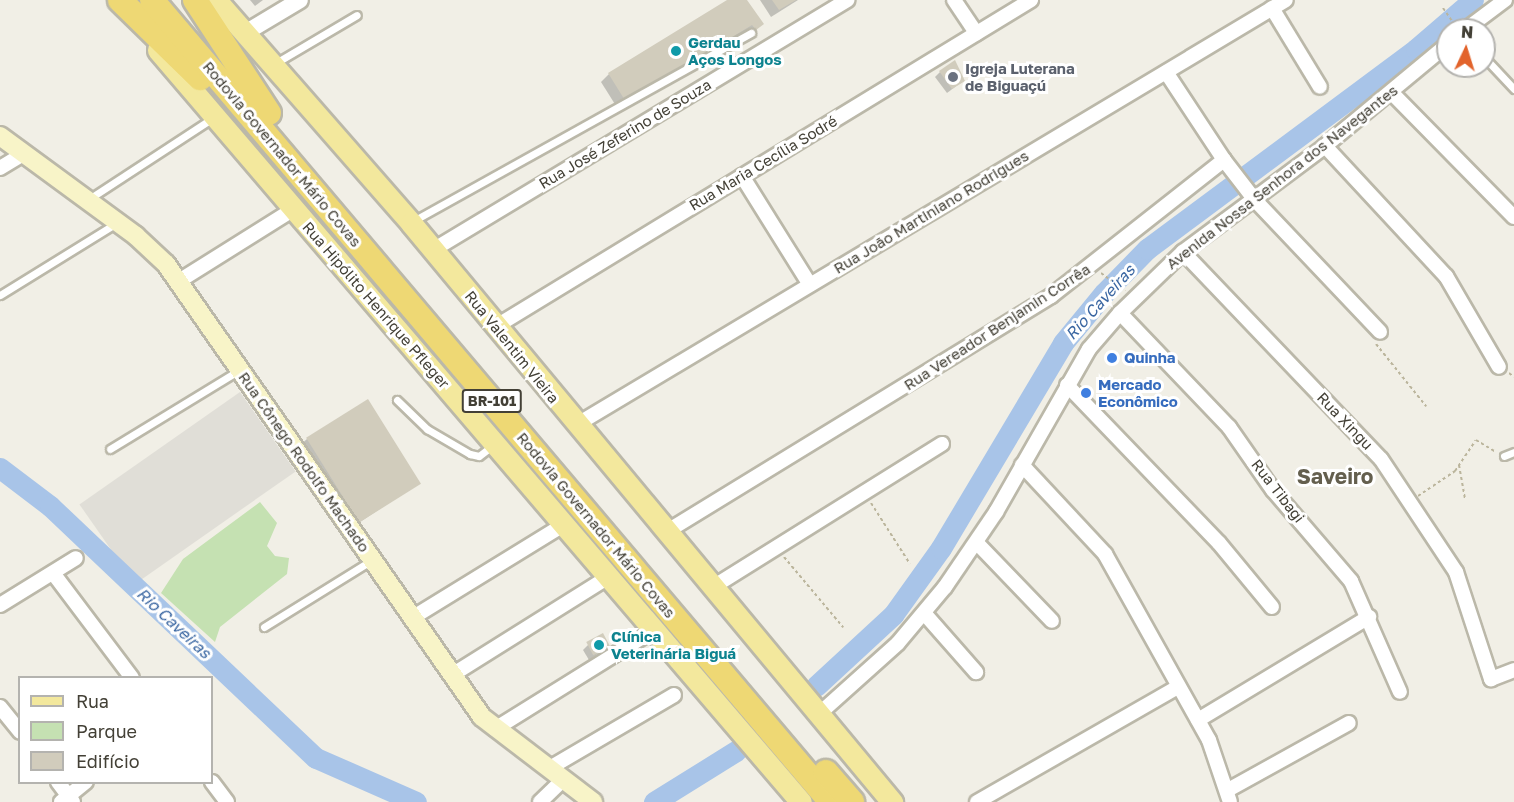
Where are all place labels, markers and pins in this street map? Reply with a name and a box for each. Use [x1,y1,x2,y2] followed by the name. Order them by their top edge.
[688,33,782,68] place label: Gerdau Aços Longos
[669,44,683,58] marker: Gerdau Aços Longos
[965,59,1075,94] place label: Igreja Luterana de Biguaçú
[946,70,960,84] marker: Igreja Luterana de Biguaçú
[1124,349,1175,367] place label: Quinha
[1105,351,1119,365] marker: Quinha
[1098,375,1178,410] place label: Mercado Econômico
[1079,386,1093,400] marker: Mercado Econômico
[611,627,736,662] place label: Clínica Veterinária Biguá
[592,638,606,652] marker: Clínica Veterinária Biguá

